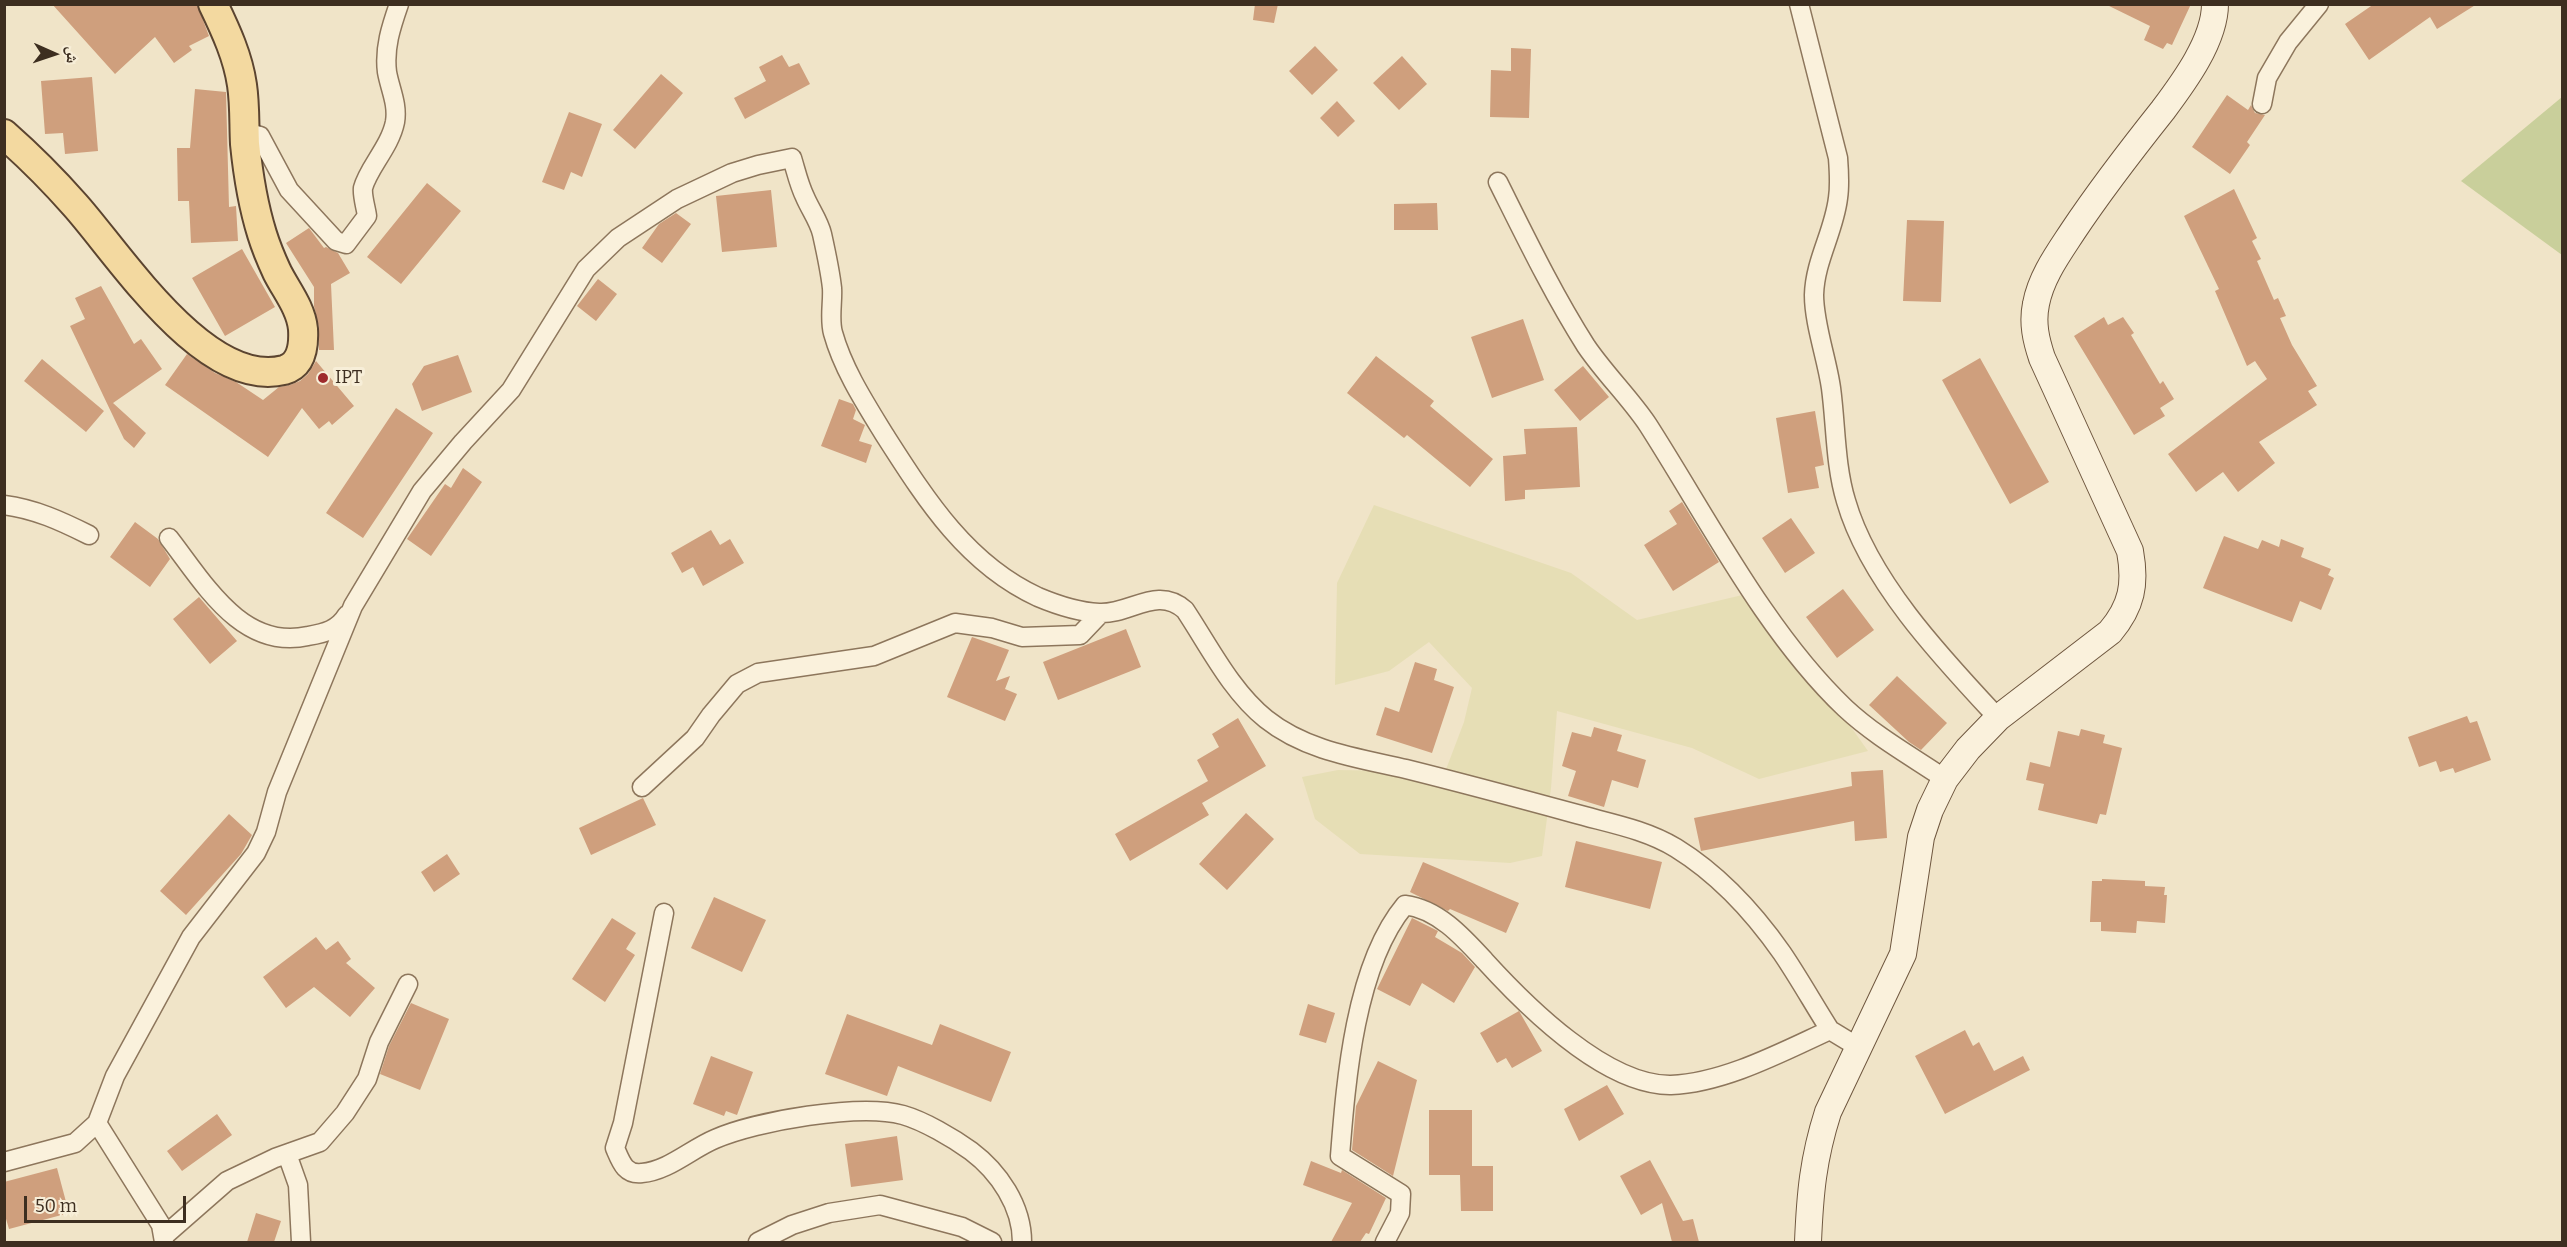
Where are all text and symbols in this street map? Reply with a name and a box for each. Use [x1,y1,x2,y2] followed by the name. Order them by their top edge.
[24,24,84,84] north arrow
[63,46,82,64] text: ش
[335,367,362,389] place label: IPT
[316,371,330,385] marker: IPT
[27,1184,189,1222] scale bar
[35,1195,77,1217] text: 50 m

